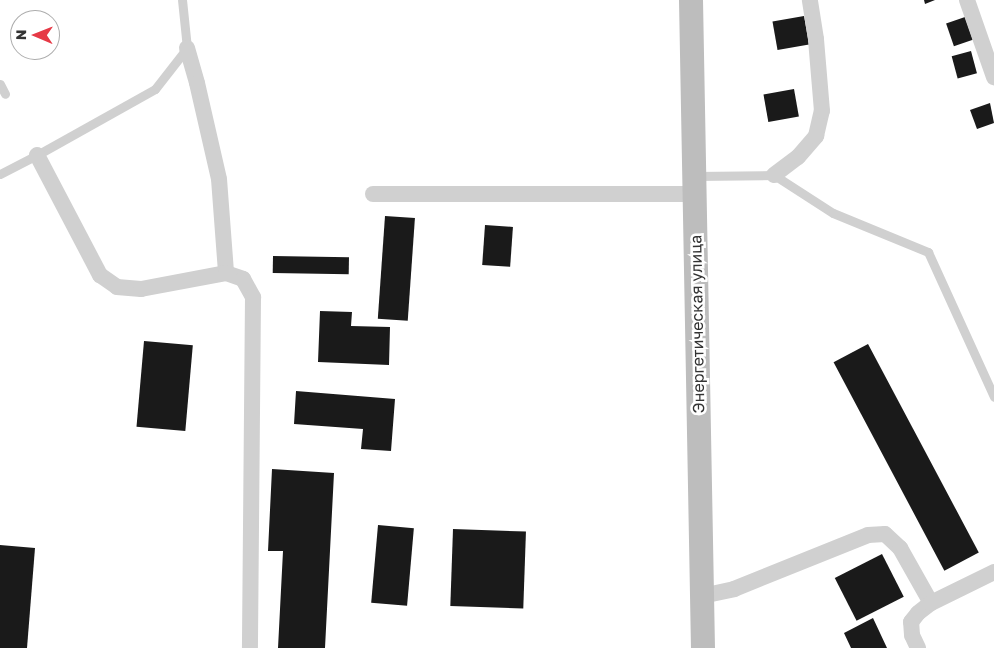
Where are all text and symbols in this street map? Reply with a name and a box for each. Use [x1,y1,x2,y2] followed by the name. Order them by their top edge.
[10,10,60,60] north arrow
[12,29,29,40] text: N
[686,235,708,413] street label: Энергетическая улица

